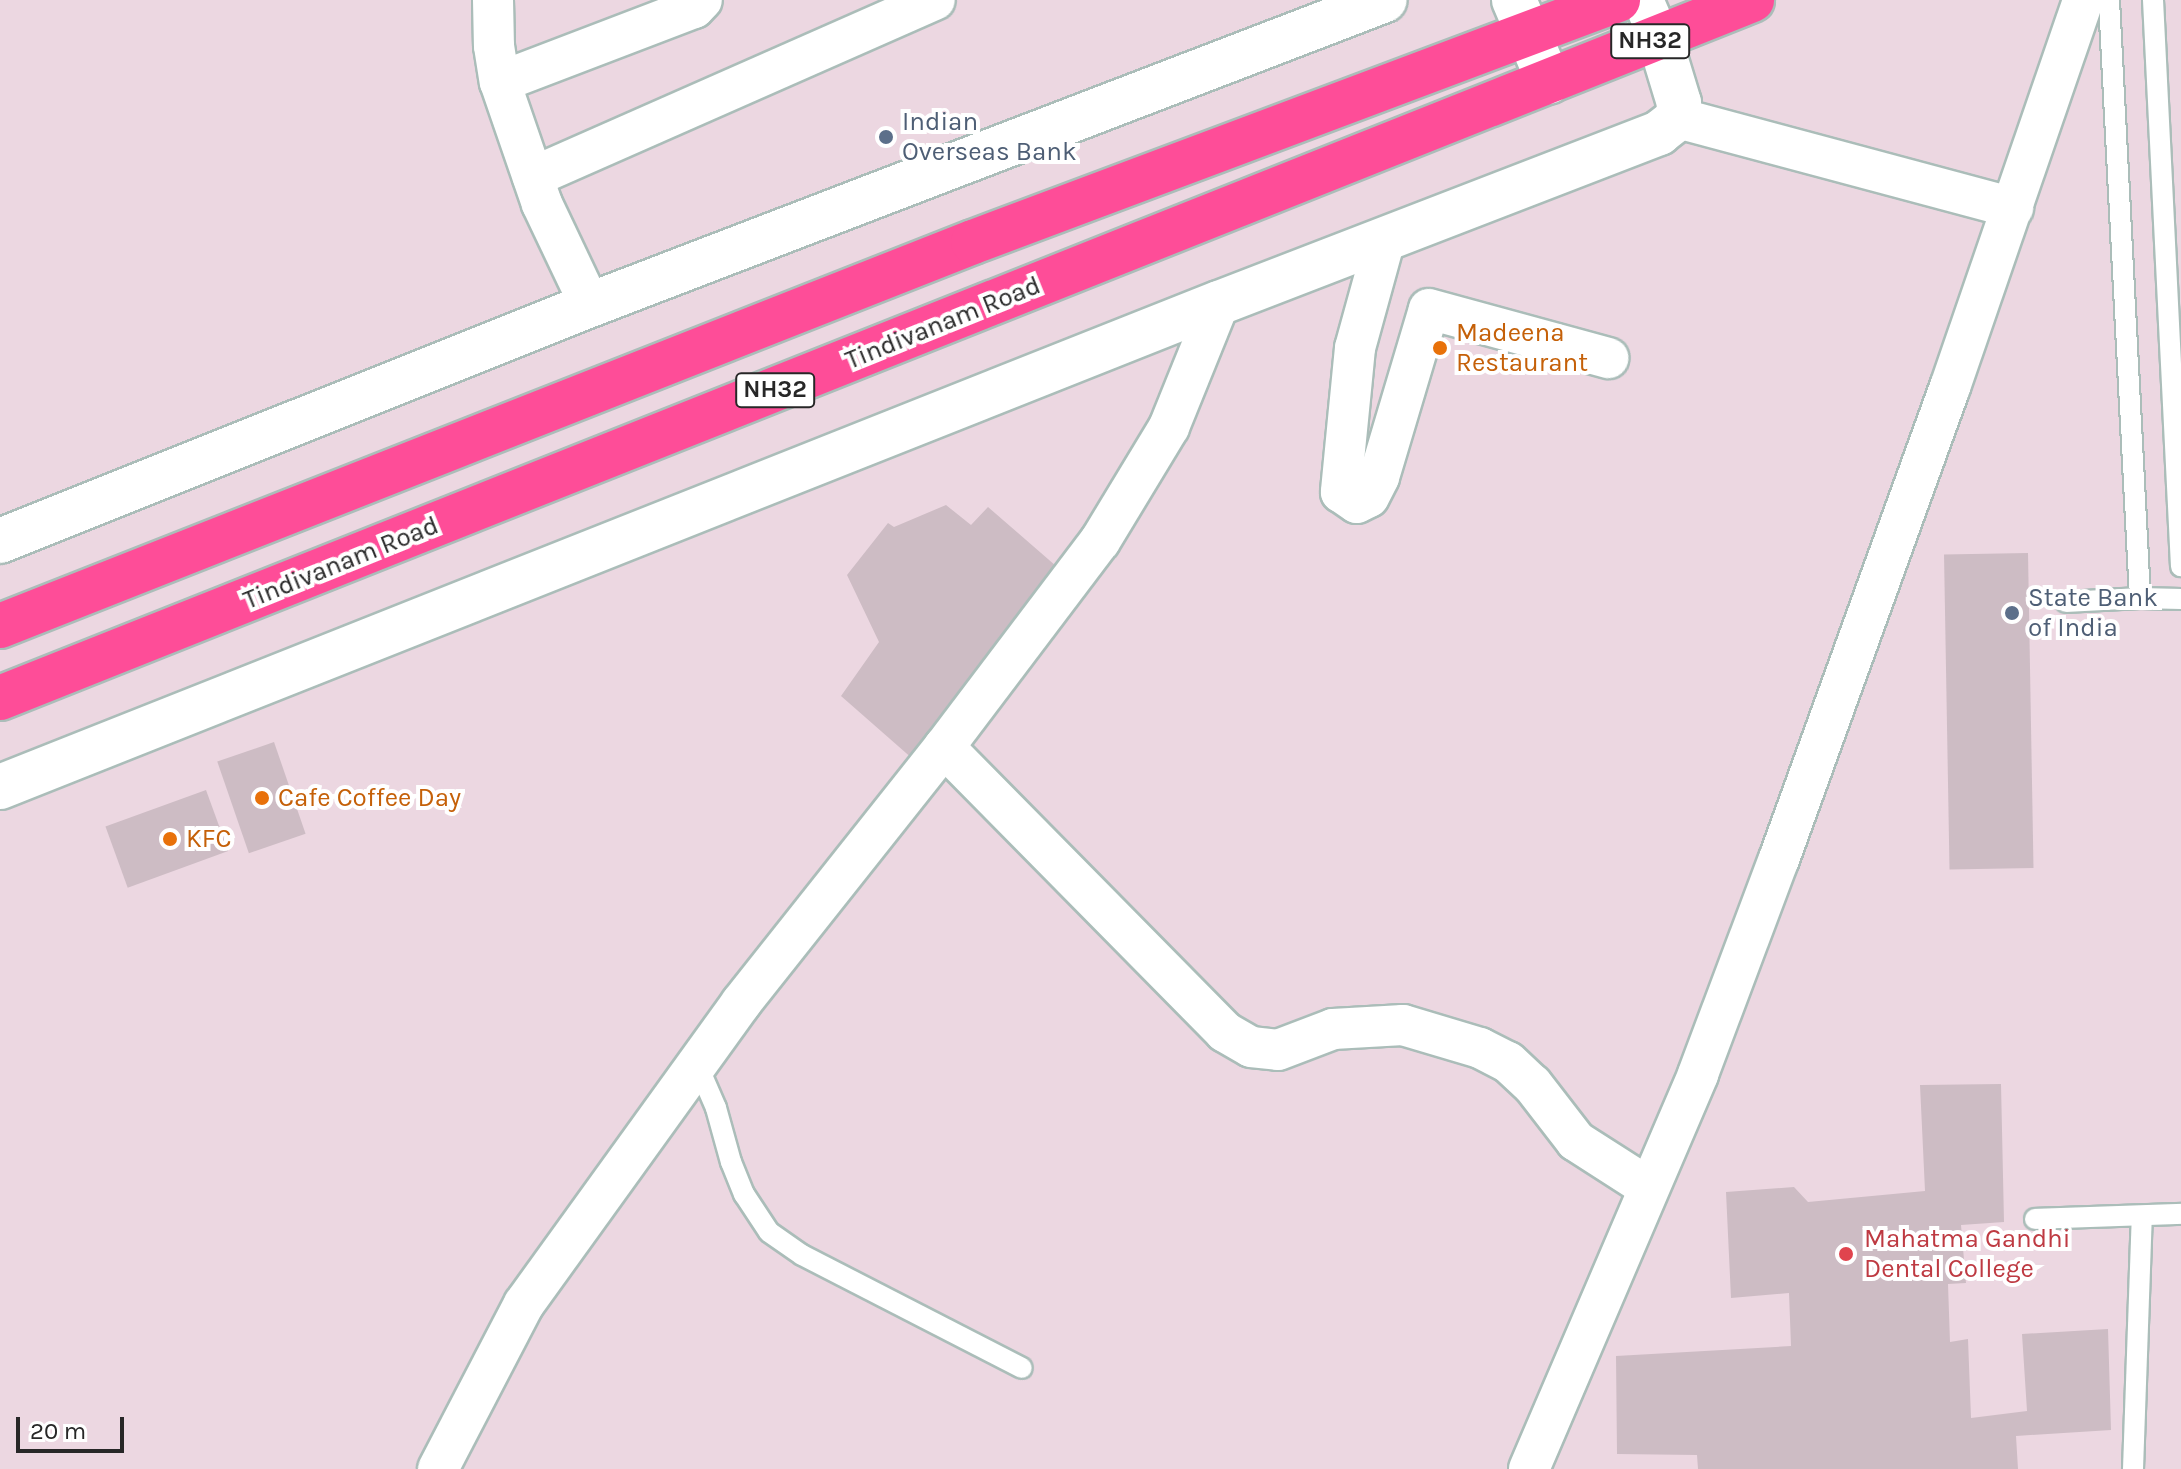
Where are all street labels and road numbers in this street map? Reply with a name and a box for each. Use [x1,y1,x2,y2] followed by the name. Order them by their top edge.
[1610,21,1690,61] road number: NH32
[841,270,1045,376] street label: Tindivanam Road
[735,370,815,410] road number: NH32
[239,510,443,616] street label: Tindivanam Road

